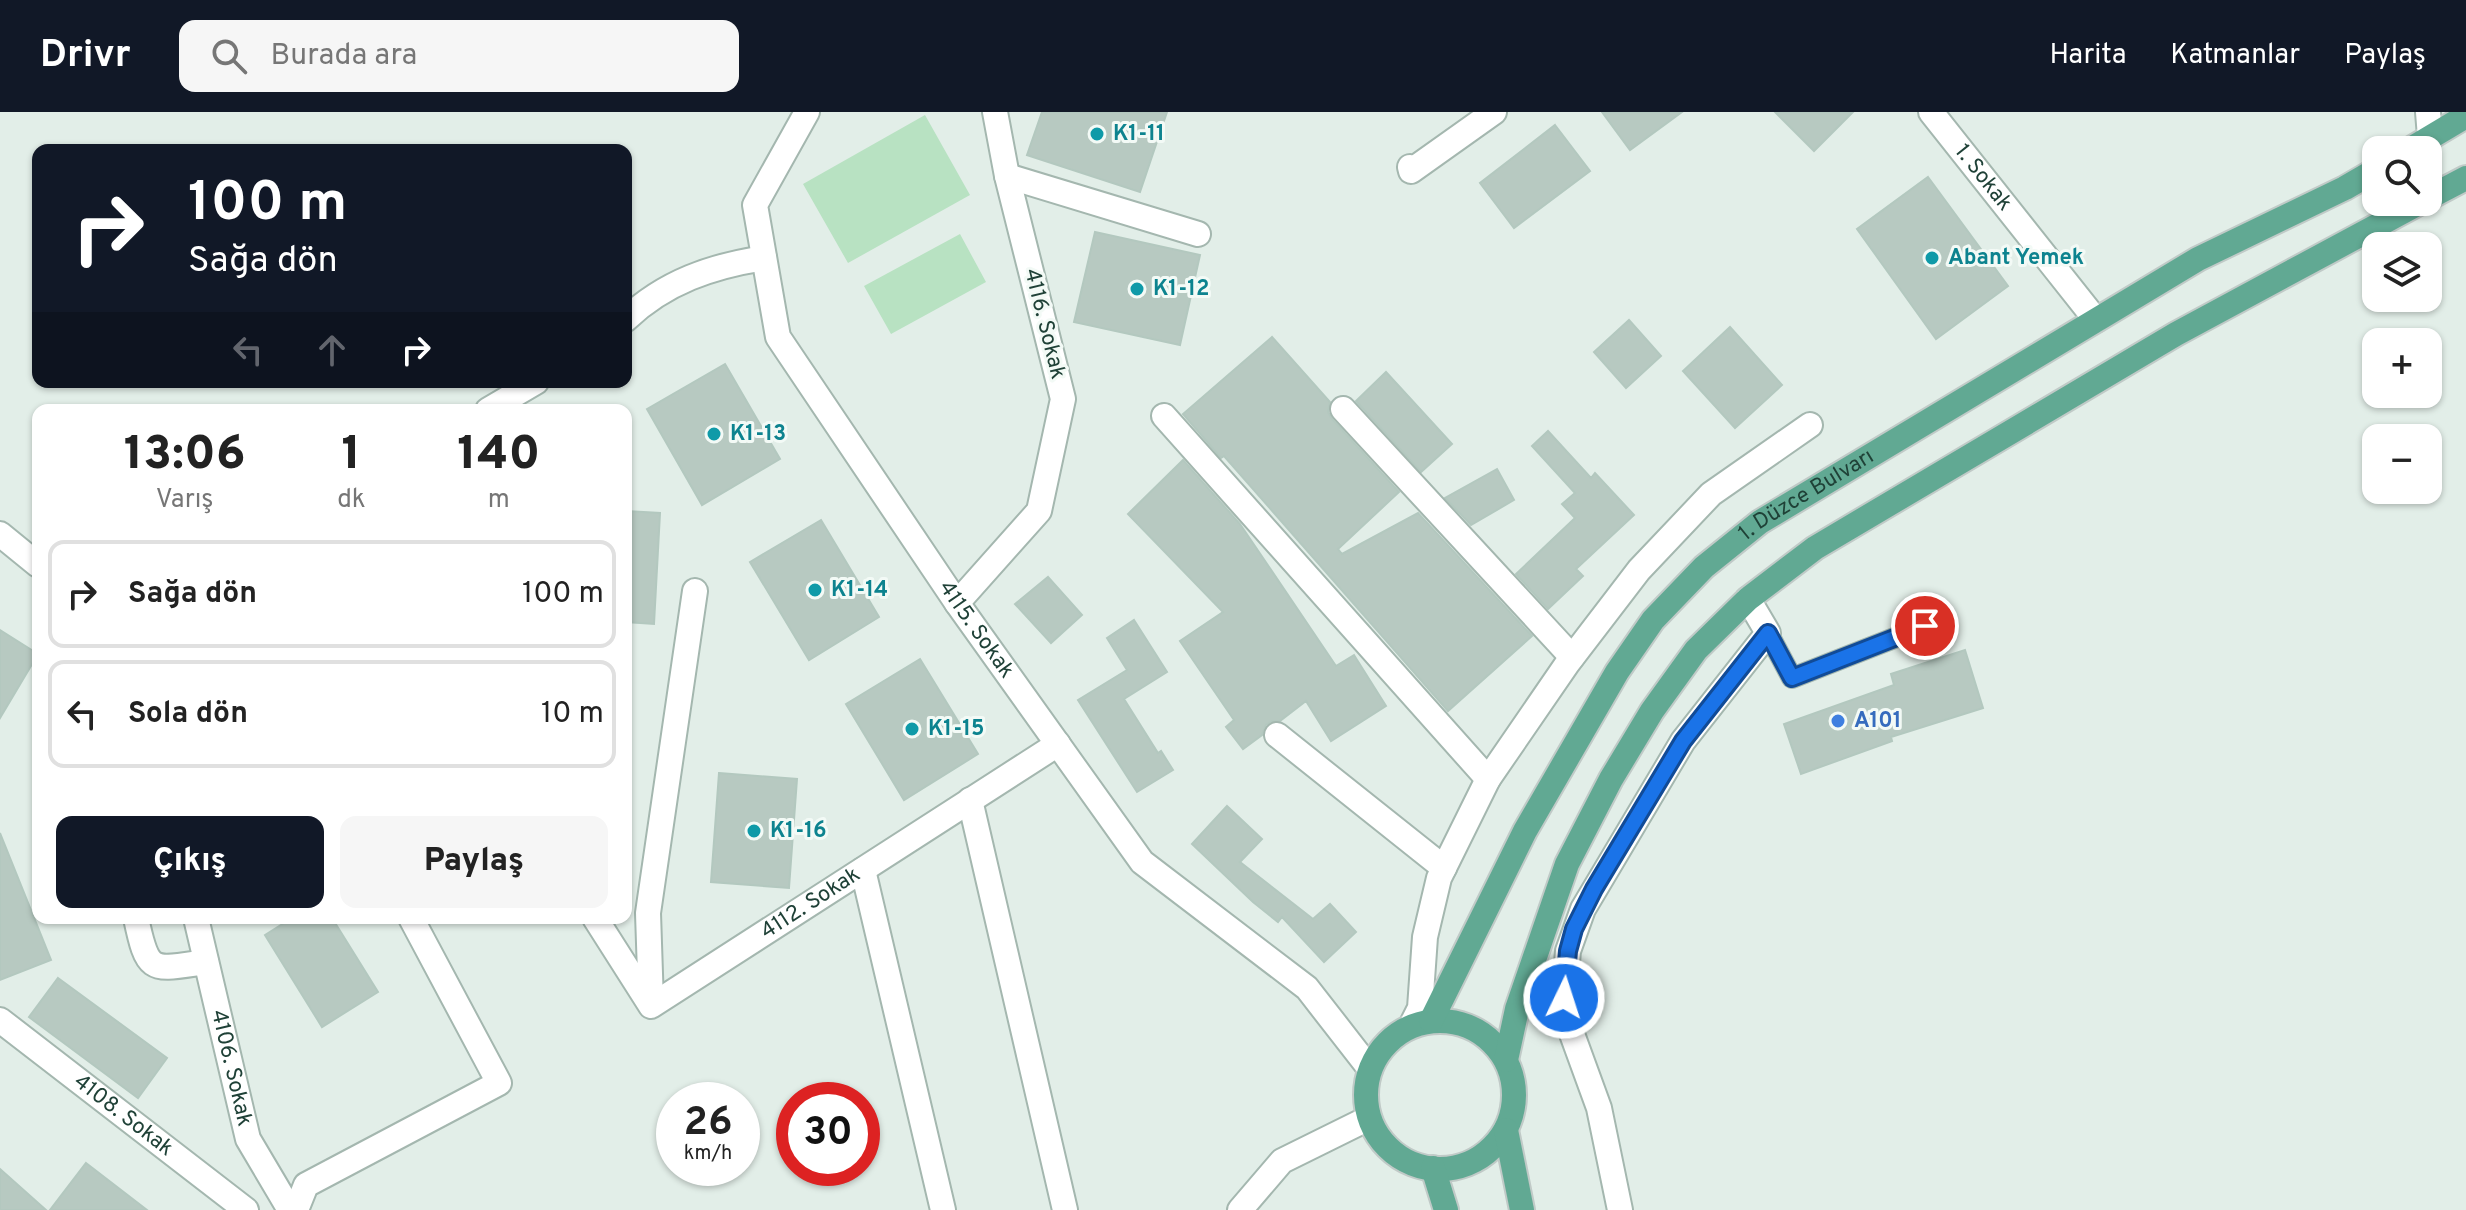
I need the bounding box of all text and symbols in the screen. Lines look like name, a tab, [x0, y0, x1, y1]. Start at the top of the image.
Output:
search box	[179, 20, 739, 92]
text: Drivr	[40, 32, 131, 81]
icon: search	[207, 34, 251, 78]
text: Burada ara	[271, 38, 417, 75]
text: Harita	[2050, 38, 2126, 74]
text: Katmanlar	[2170, 38, 2300, 74]
text: Paylaş	[2344, 38, 2426, 74]
place label: K1-11	[1113, 121, 1165, 148]
marker: K1-11	[1088, 125, 1106, 143]
map controls	[2362, 136, 2442, 504]
button: search	[2362, 136, 2442, 216]
street label: 1. Sokak	[1948, 139, 2018, 217]
text: 100 m	[188, 170, 347, 240]
icon: right	[56, 176, 160, 280]
button: layers	[2362, 232, 2442, 312]
text: Sağa dön	[188, 239, 338, 285]
place label: Abant Yemek	[1948, 245, 2084, 272]
marker: Abant Yemek	[1923, 249, 1941, 267]
street label: 4116. Sokak	[1017, 266, 1071, 382]
place label: K1-12	[1153, 276, 1210, 303]
marker: K1-12	[1128, 280, 1146, 298]
icon: left	[226, 328, 270, 372]
icon: ahead	[310, 328, 354, 372]
icon: right	[394, 328, 438, 372]
button: +	[2362, 328, 2442, 408]
place label: K1-13	[730, 421, 786, 448]
button: −	[2362, 424, 2442, 504]
marker: K1-13	[705, 425, 723, 443]
text: 13:06	[124, 426, 246, 486]
text: 1	[342, 426, 361, 486]
text: 140	[457, 426, 540, 486]
street label: 1. Düzce Bulvarı	[1733, 443, 1879, 547]
text: Varış	[156, 484, 214, 517]
text: dk	[337, 484, 366, 517]
text: m	[488, 484, 510, 517]
icon: right	[60, 572, 104, 616]
text: Sağa dön	[128, 576, 257, 613]
text: 100 m	[522, 576, 604, 613]
street label: 4115. Sokak	[932, 576, 1020, 684]
place label: K1-14	[831, 577, 888, 604]
marker: K1-14	[806, 581, 824, 599]
pin	[1891, 592, 1959, 660]
icon: arrive	[1903, 604, 1947, 648]
icon: left	[60, 692, 104, 736]
text: Sola dön	[128, 696, 248, 733]
text: 10 m	[541, 696, 604, 733]
place label: A101	[1854, 708, 1902, 735]
marker: A101	[1829, 712, 1847, 730]
place label: K1-15	[928, 716, 985, 743]
marker: K1-15	[903, 720, 921, 738]
button: Çıkış	[56, 816, 324, 908]
button: Paylaş	[340, 816, 608, 908]
place label: K1-16	[770, 818, 827, 845]
marker: K1-16	[745, 822, 763, 840]
street label: 4112. Sokak	[756, 861, 865, 945]
position arrow	[1522, 956, 1606, 1040]
street label: 4106. Sokak	[205, 1007, 258, 1129]
street label: 4108. Sokak	[68, 1068, 179, 1162]
speed limit sign: 30	[776, 1082, 880, 1186]
text: 26	[683, 1099, 733, 1149]
text: km/h	[684, 1141, 732, 1167]

